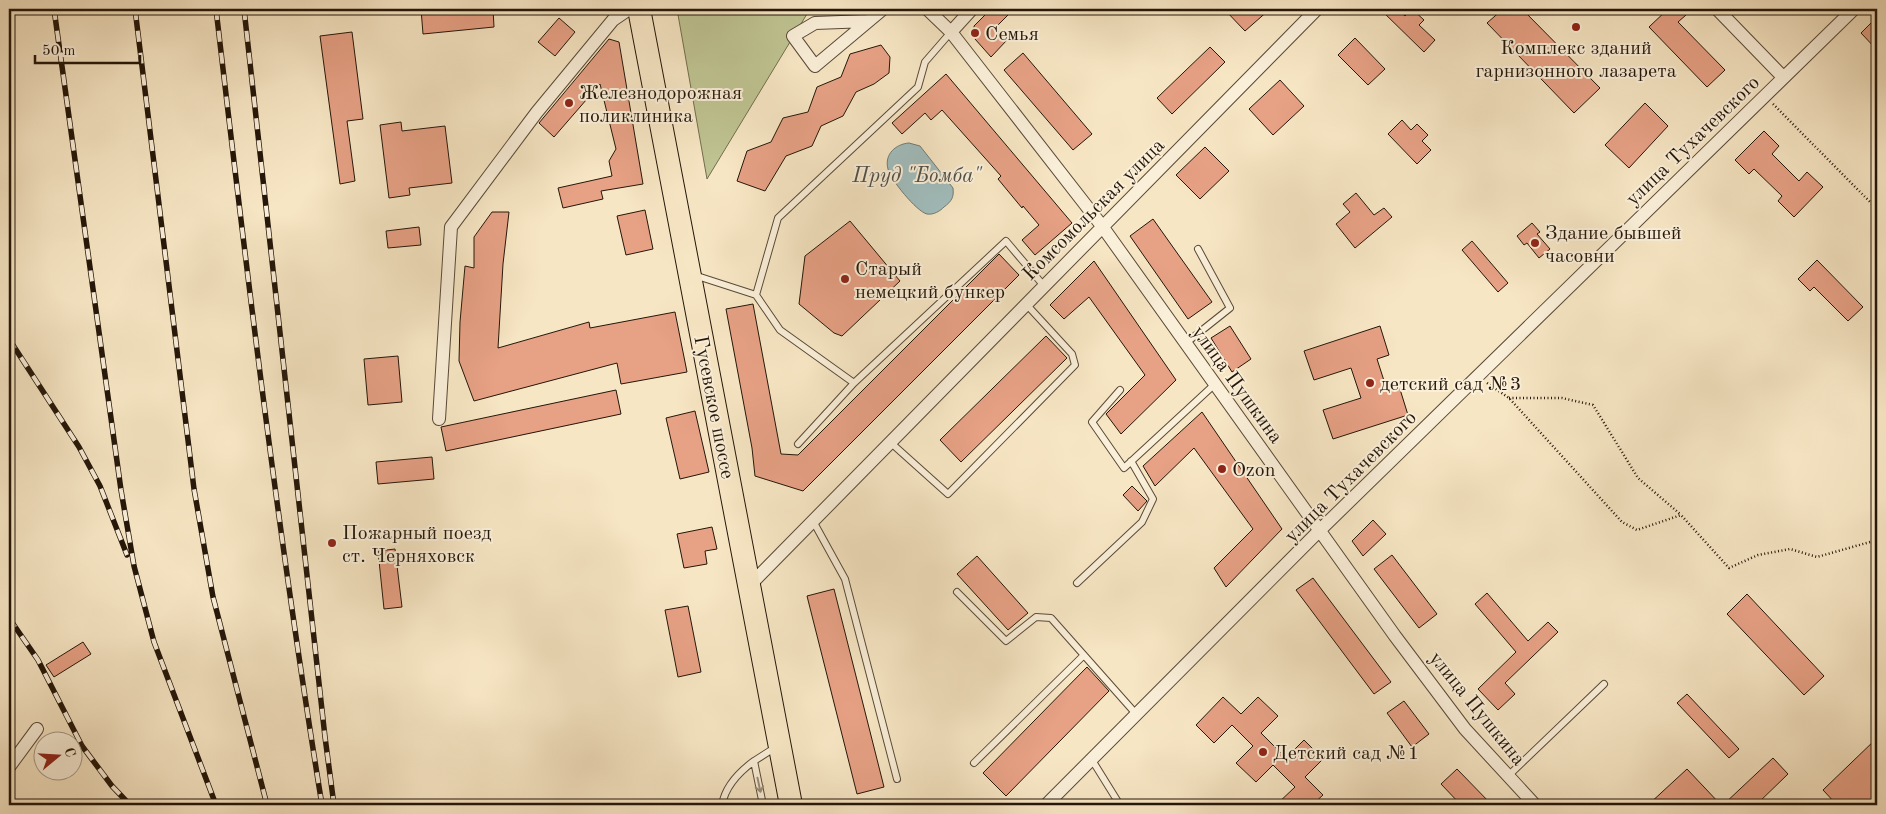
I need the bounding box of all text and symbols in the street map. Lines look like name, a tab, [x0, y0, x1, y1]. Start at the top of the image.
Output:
marker: Комплекс зданий гарнизонного лазарета	[1570, 21, 1582, 33]
place label: Семья	[985, 25, 1039, 45]
marker: Семья	[969, 27, 981, 39]
scale bar	[35, 32, 140, 64]
place label: Комплекс зданий гарнизонного лазарета	[1475, 39, 1677, 82]
text: 50 m	[42, 44, 76, 59]
street label: улица Тухачевского	[1623, 73, 1764, 210]
place label: Железнодорожная поликлиника	[579, 84, 742, 127]
marker: Железнодорожная поликлиника	[563, 97, 575, 109]
street label: Комсомольская улица	[1020, 136, 1169, 285]
water label: Пруд "Бомба"	[851, 166, 983, 187]
place label: Здание бывшей часовни	[1545, 224, 1682, 267]
marker: Здание бывшей часовни	[1529, 237, 1541, 249]
place label: Старый немецкий бункер	[855, 260, 1005, 303]
marker: Старый немецкий бункер	[839, 273, 851, 285]
street label: улица Пушкина	[1187, 323, 1286, 448]
street label: Гусевское шоссе	[689, 334, 737, 481]
place label: детский сад №3	[1380, 375, 1521, 395]
marker: детский сад №3	[1364, 377, 1376, 389]
street label: улица Тухачевского	[1282, 408, 1421, 547]
place label: Ozon	[1232, 461, 1276, 481]
marker: Ozon	[1216, 463, 1228, 475]
place label: Пожарный поезд ст. Черняховск	[342, 524, 492, 567]
marker: Пожарный поезд ст. Черняховск	[326, 537, 338, 549]
street label: улица Пушкина	[1425, 649, 1528, 770]
north arrow	[32, 732, 82, 782]
place label: Детский сад №1	[1273, 744, 1419, 764]
text: С	[61, 746, 77, 759]
marker: Детский сад №1	[1257, 746, 1269, 758]
one-way arrow	[755, 777, 764, 793]

